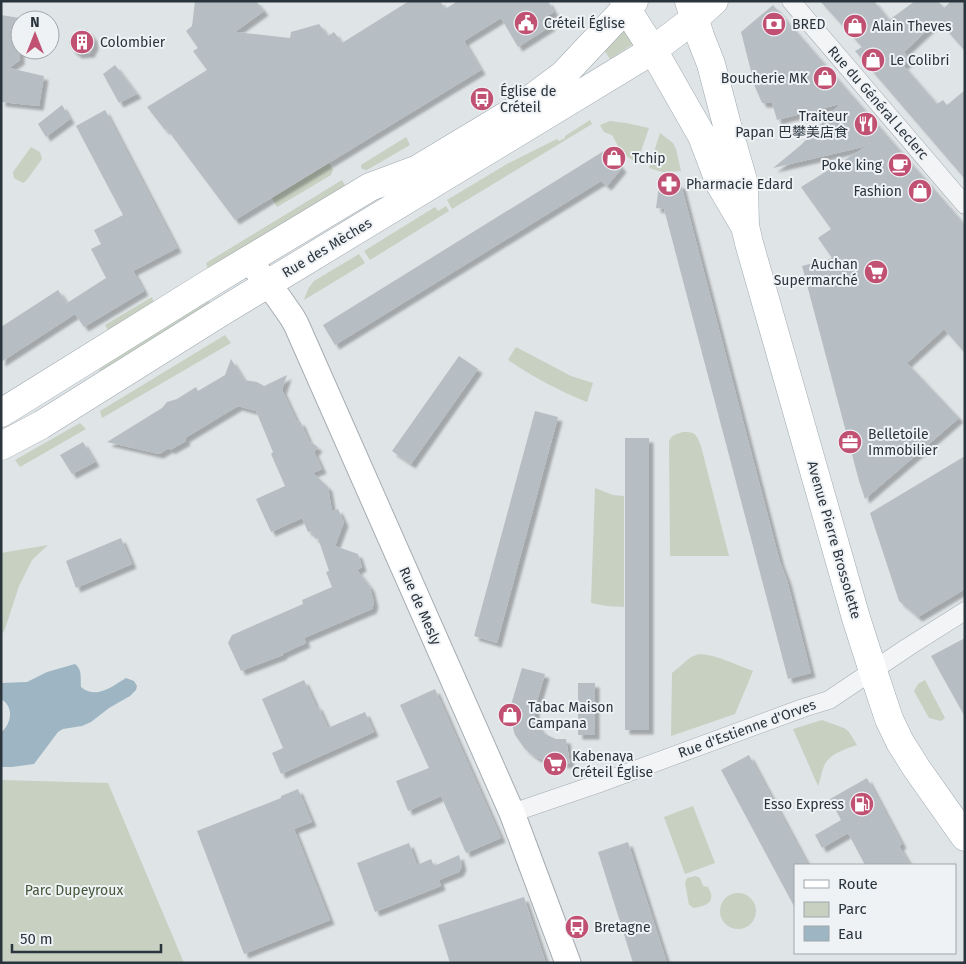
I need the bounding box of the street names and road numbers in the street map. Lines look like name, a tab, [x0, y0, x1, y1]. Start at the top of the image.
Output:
street label: Rue du Général Leclerc	[824, 43, 932, 164]
street label: Rue des Mèches	[279, 214, 375, 282]
street label: Avenue Pierre Brossolette	[803, 459, 865, 621]
street label: Rue de Mesly	[395, 564, 445, 648]
street label: Rue d'Estienne d'Orves	[676, 696, 819, 762]

